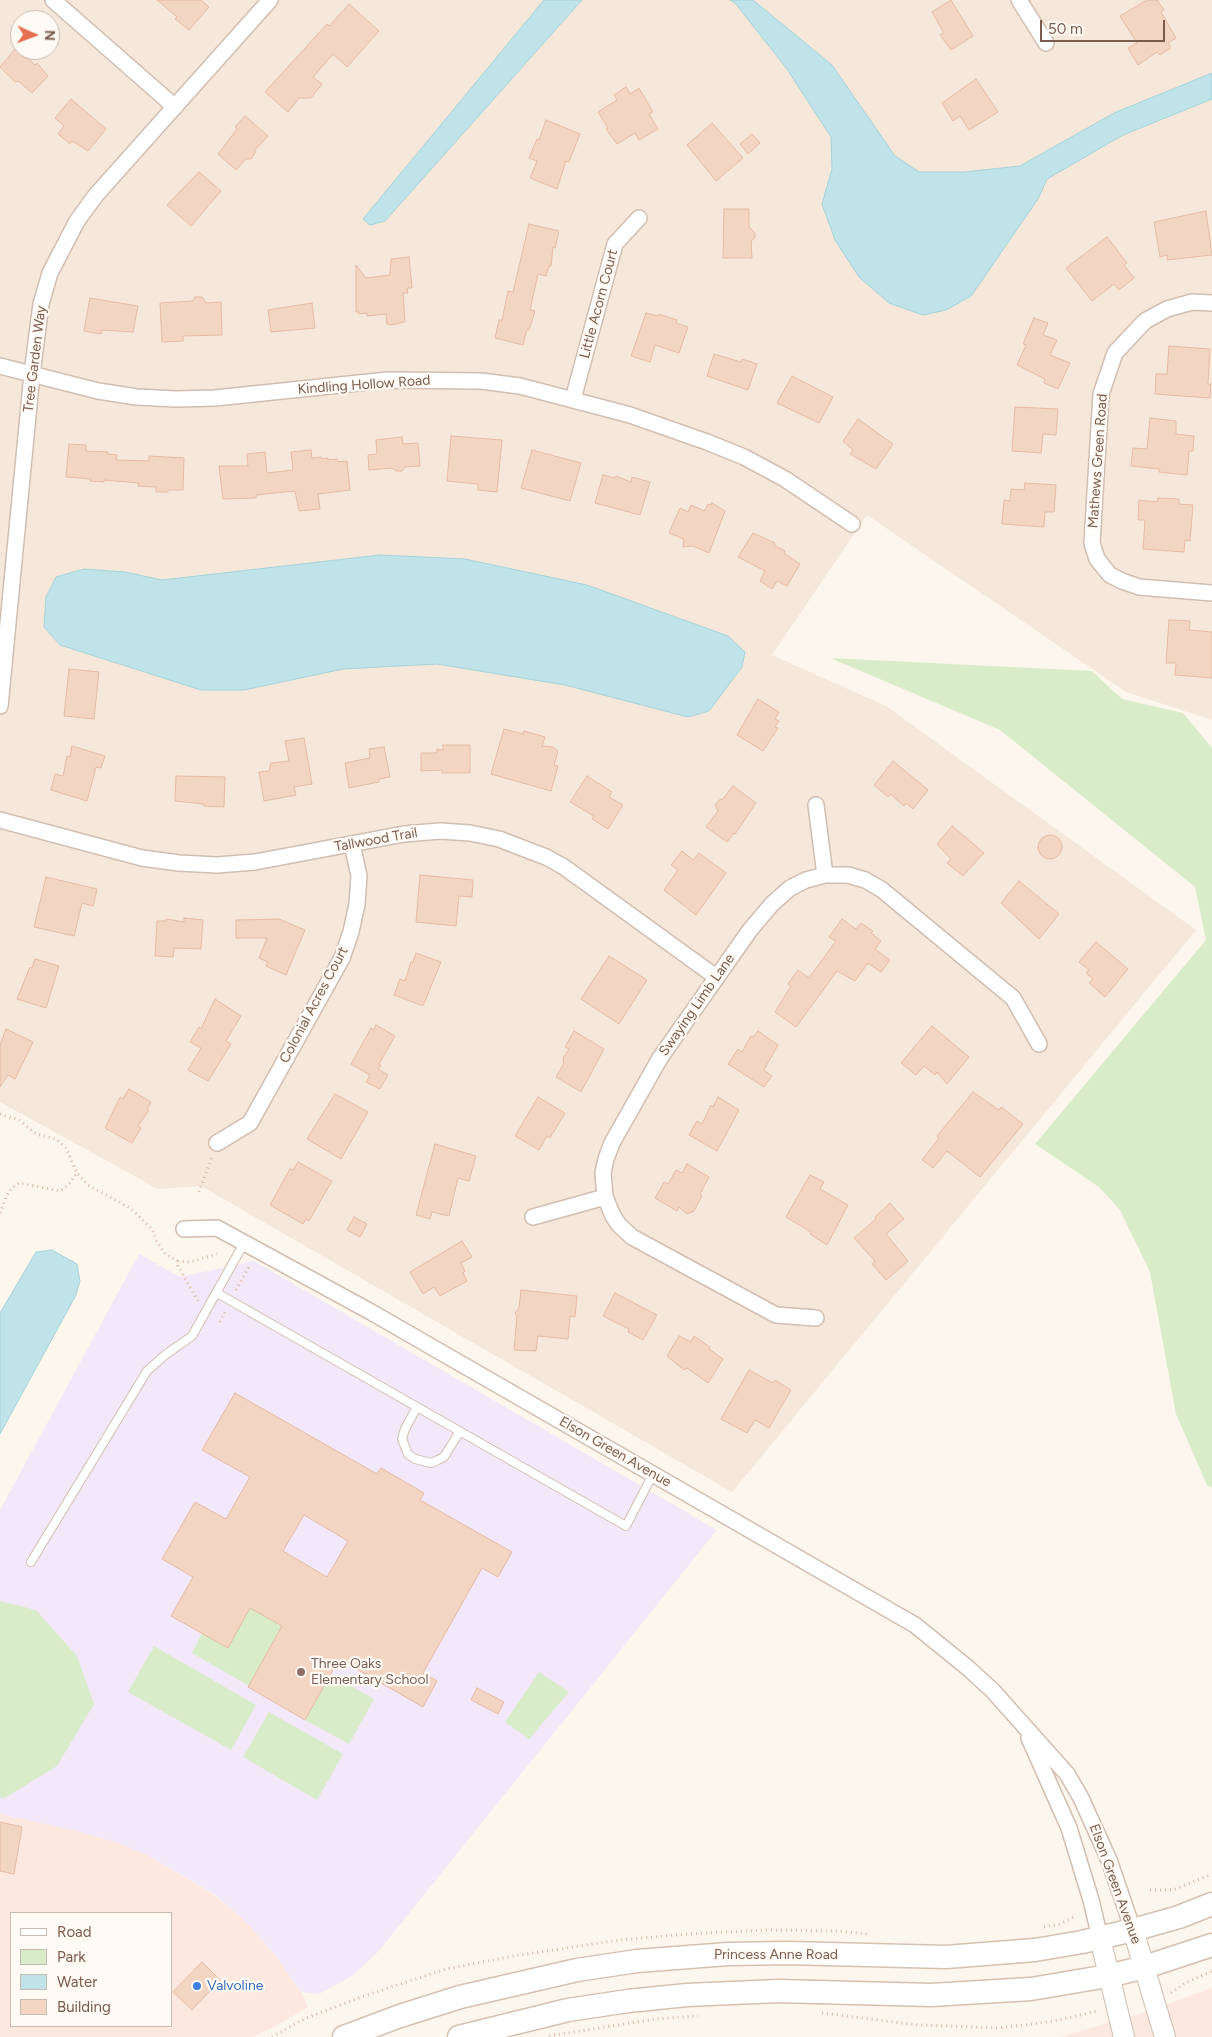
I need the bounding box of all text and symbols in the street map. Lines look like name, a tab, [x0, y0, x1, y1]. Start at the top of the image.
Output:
north arrow	[10, 10, 60, 60]
scale bar	[1042, 10, 1167, 42]
text: 50 m	[1048, 20, 1083, 38]
text: N	[41, 30, 58, 41]
street label: Little Acorn Court	[576, 248, 622, 360]
street label: Tree Garden Way	[20, 305, 50, 413]
street label: Kindling Hollow Road	[297, 372, 431, 398]
street label: Mathews Green Road	[1085, 393, 1111, 529]
street label: Tallwood Trail	[333, 824, 419, 856]
street label: Colonial Acres Court	[276, 944, 352, 1066]
street label: Swaying Limb Lane	[656, 951, 738, 1059]
street label: Elson Green Avenue	[556, 1413, 674, 1491]
place label: Three Oaks Elementary School	[311, 1656, 429, 1688]
marker: Three Oaks Elementary School	[295, 1666, 307, 1678]
street label: Elson Green Avenue	[1085, 1822, 1145, 1946]
legend	[10, 1912, 172, 2027]
text: Road	[57, 1923, 92, 1941]
street label: Princess Anne Road	[714, 1947, 838, 1963]
text: Park	[57, 1948, 86, 1966]
text: Water	[57, 1973, 97, 1991]
place label: Valvoline	[207, 1978, 263, 1994]
marker: Valvoline	[191, 1980, 203, 1992]
text: Building	[57, 1998, 111, 2016]

